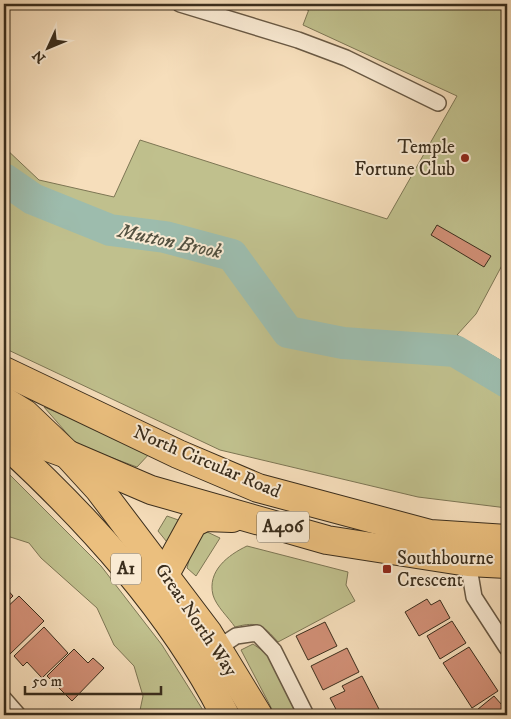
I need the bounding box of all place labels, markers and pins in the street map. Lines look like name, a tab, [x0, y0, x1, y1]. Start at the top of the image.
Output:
place label: Temple Fortune Club	[354, 136, 455, 181]
marker: Temple Fortune Club	[459, 152, 471, 164]
place label: Southbourne Crescent	[397, 547, 494, 592]
marker: Southbourne Crescent	[381, 563, 393, 575]

